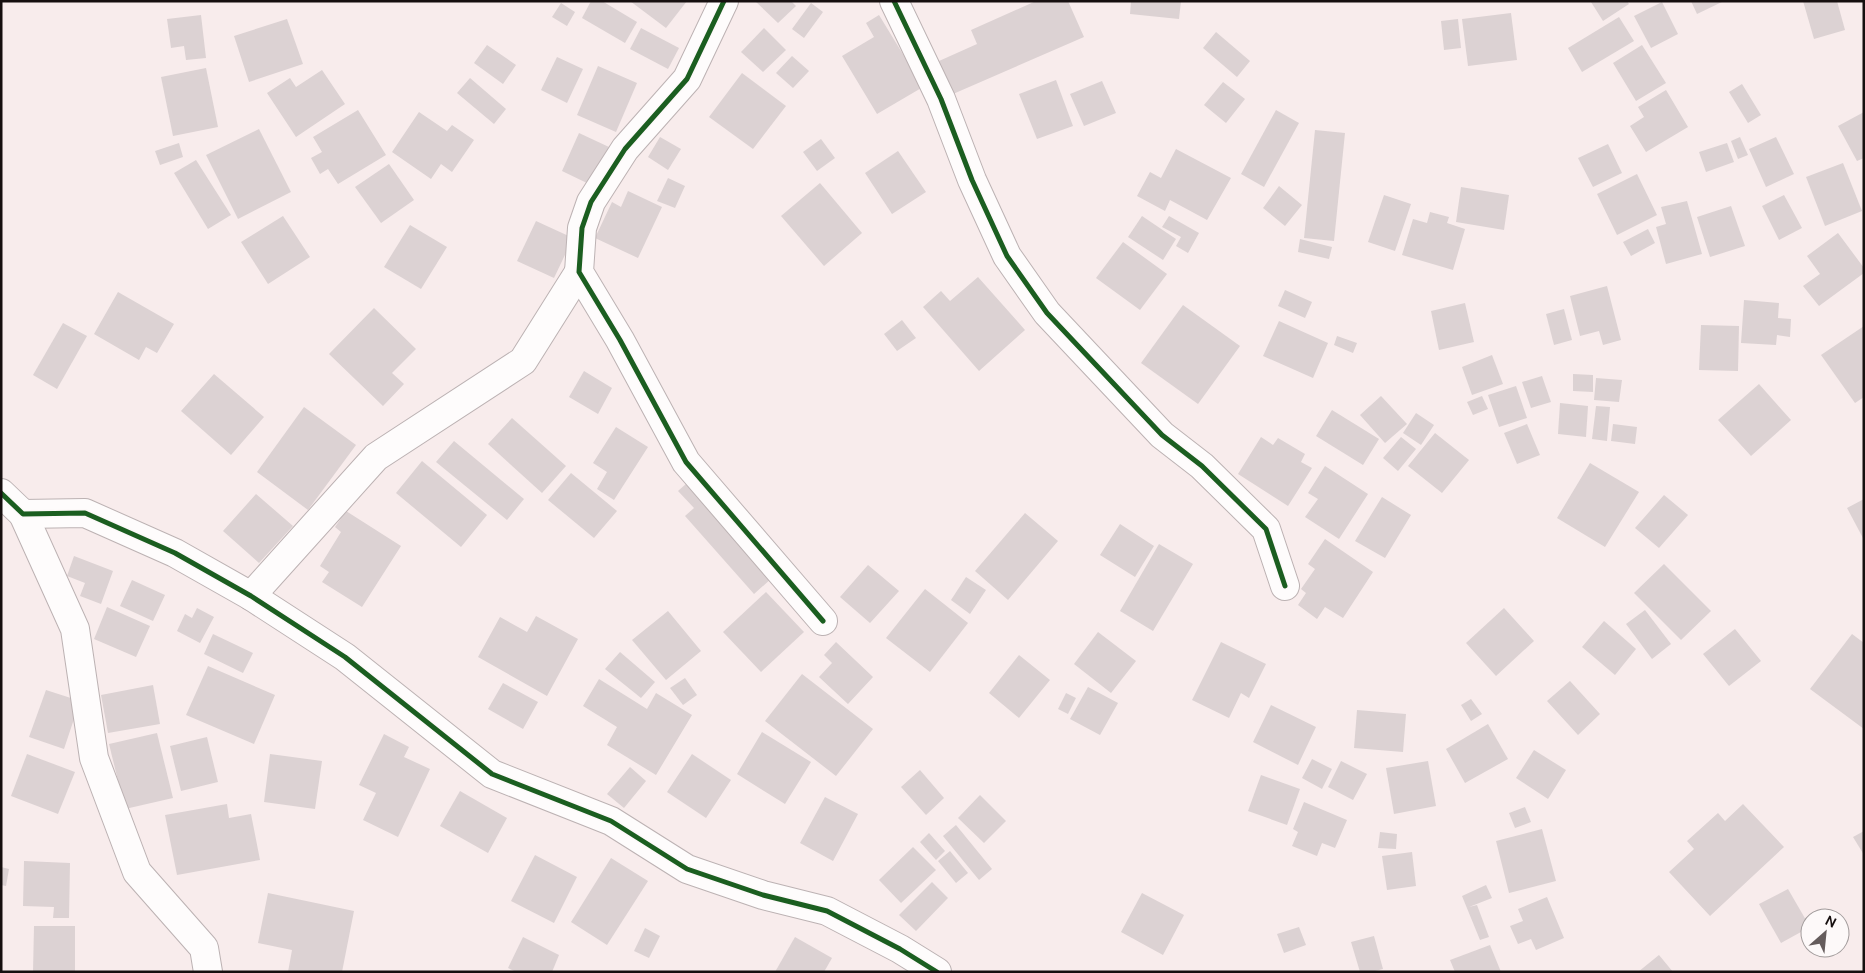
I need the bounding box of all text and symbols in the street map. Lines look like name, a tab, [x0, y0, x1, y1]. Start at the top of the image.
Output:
north arrow	[1800, 908, 1850, 958]
text: N	[1823, 912, 1839, 931]

